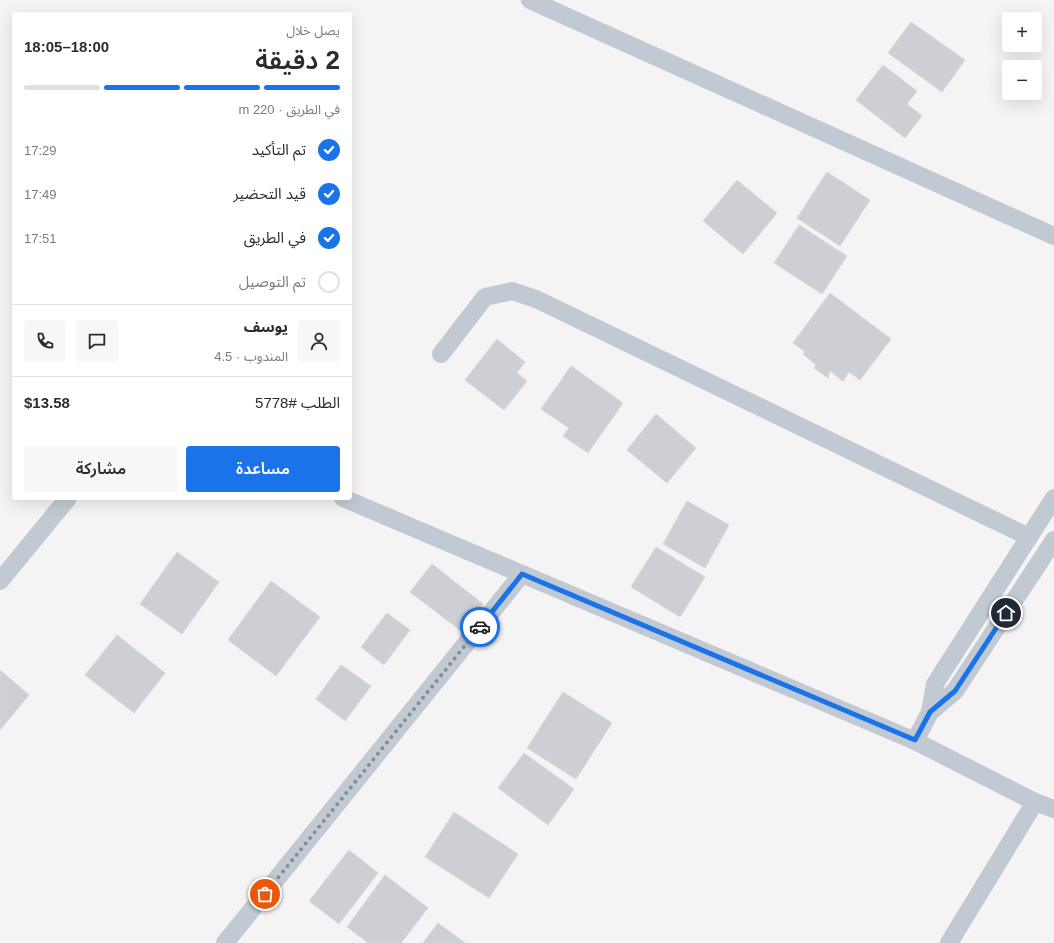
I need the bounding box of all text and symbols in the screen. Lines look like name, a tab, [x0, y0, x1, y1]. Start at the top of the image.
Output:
map controls	[1002, 12, 1042, 100]
button: +	[1002, 12, 1042, 52]
text: يصل خلال	[286, 23, 340, 38]
text: 18:00–18:05	[24, 38, 109, 55]
text: 2 دقيقة	[255, 45, 340, 75]
button: −	[1002, 60, 1042, 100]
text: في الطريق · 220 m	[238, 102, 340, 117]
icon: check	[318, 139, 340, 161]
text: تم التأكيد	[252, 141, 306, 158]
text: 17:29	[24, 143, 57, 158]
icon: check	[318, 183, 340, 205]
text: قيد التحضير	[233, 185, 306, 202]
text: 17:49	[24, 187, 57, 202]
icon: check	[318, 227, 340, 249]
text: في الطريق	[244, 229, 306, 246]
text: 17:51	[24, 231, 57, 246]
text: تم التوصيل	[239, 273, 306, 290]
text: يوسف	[244, 318, 288, 335]
button: phone	[24, 320, 66, 362]
button: chat	[76, 320, 118, 362]
button: person	[298, 320, 340, 362]
text: المندوب · 4.5	[214, 349, 288, 364]
text: $13.58	[24, 394, 70, 411]
text: الطلب #5778	[255, 394, 340, 411]
button: مشاركة	[24, 446, 178, 492]
button: مساعدة	[186, 446, 340, 492]
pin	[989, 596, 1023, 630]
icon: home	[995, 602, 1017, 624]
courier	[460, 607, 500, 647]
icon: car	[469, 616, 491, 638]
pin	[248, 877, 282, 911]
icon: bag	[254, 883, 276, 905]

